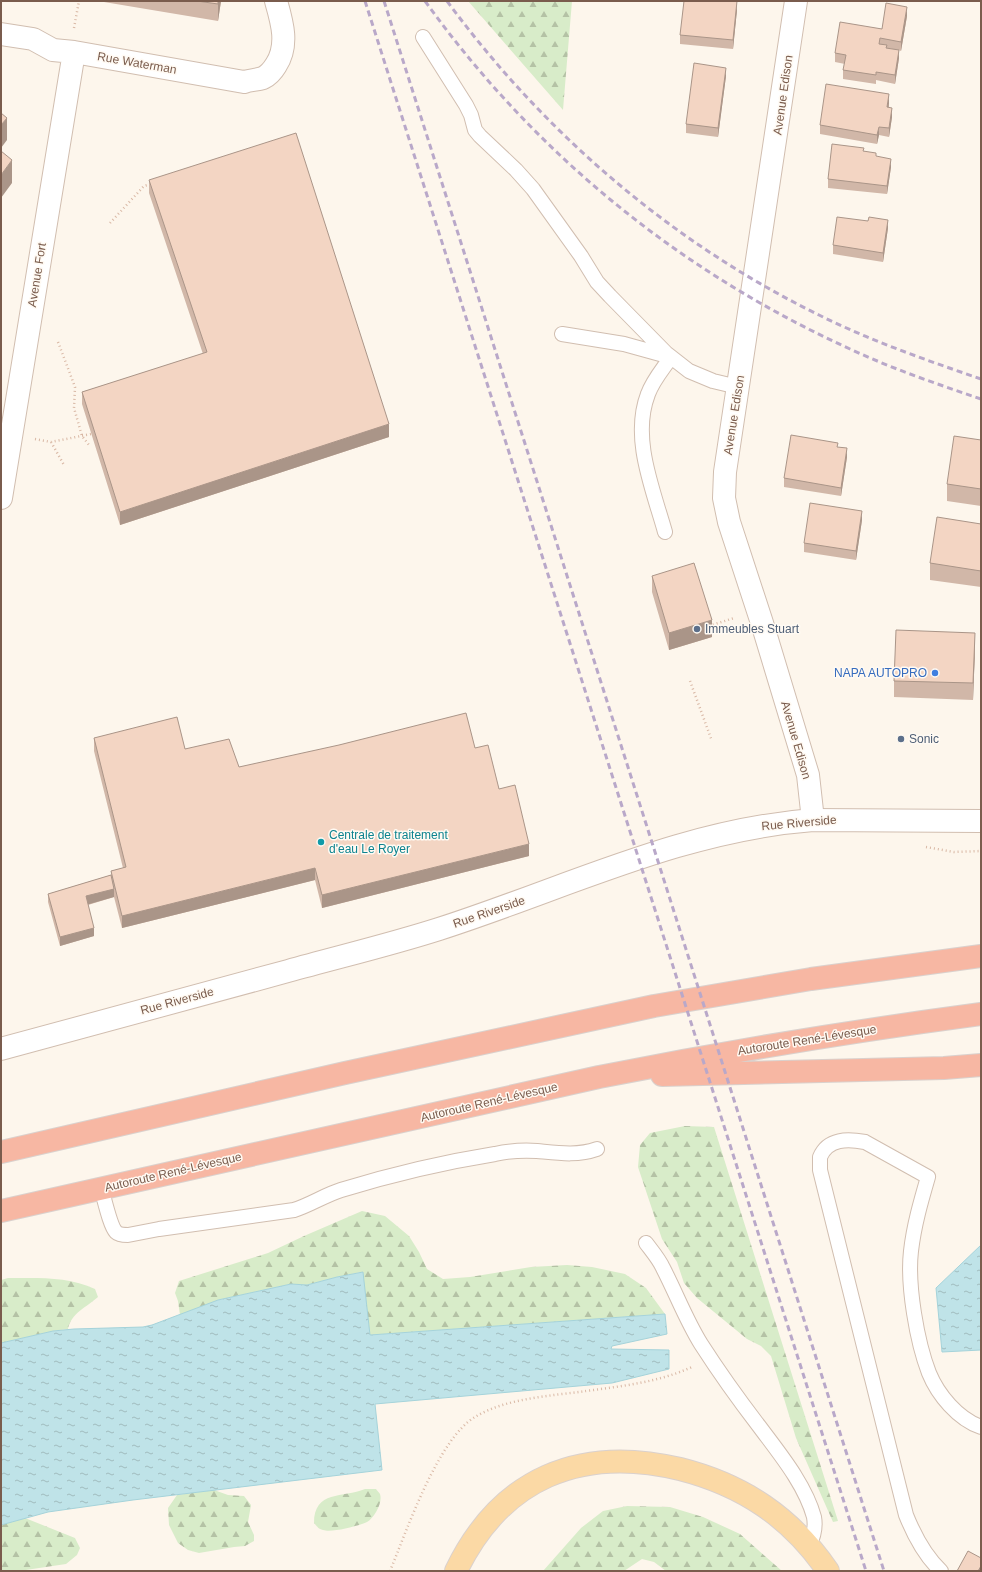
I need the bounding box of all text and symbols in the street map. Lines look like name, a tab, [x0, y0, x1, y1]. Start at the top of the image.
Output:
street label: Rue Waterman	[96, 49, 178, 77]
street label: Avenue Edison	[770, 54, 796, 136]
street label: Avenue Fort	[25, 241, 49, 308]
street label: Avenue Edison	[721, 374, 747, 456]
place label: Immeubles Stuart	[705, 622, 800, 636]
marker: Immeubles Stuart	[692, 624, 702, 634]
place label: NAPA AUTOPRO	[834, 666, 927, 680]
marker: NAPA AUTOPRO	[930, 668, 940, 678]
street label: Avenue Edison	[778, 699, 814, 781]
place label: Sonic	[909, 732, 939, 746]
marker: Sonic	[896, 734, 906, 744]
street label: Rue Riverside	[761, 813, 837, 833]
place label: Centrale de traitement d'eau Le Royer	[329, 828, 448, 856]
marker: Centrale de traitement d'eau Le Royer	[316, 837, 326, 847]
street label: Rue Riverside	[451, 893, 527, 931]
street label: Rue Riverside	[139, 984, 216, 1018]
street label: Autoroute René-Lévesque	[737, 1022, 878, 1058]
street label: Autoroute René-Lévesque	[419, 1079, 559, 1125]
street label: Autoroute René-Lévesque	[103, 1149, 243, 1195]

